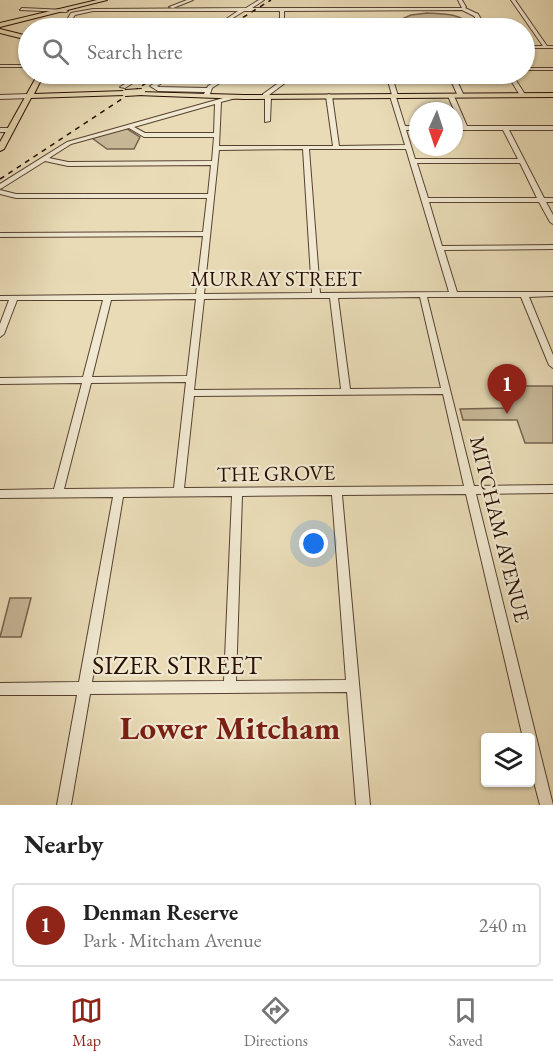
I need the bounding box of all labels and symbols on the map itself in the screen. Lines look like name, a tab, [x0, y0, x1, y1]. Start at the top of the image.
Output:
north arrow	[409, 102, 463, 156]
street label: MURRAY STREET	[190, 265, 362, 292]
pin: 1	[488, 364, 526, 414]
street label: MITCHAM AVENUE	[464, 433, 536, 625]
street label: THE GROVE	[216, 458, 336, 488]
your location	[299, 529, 328, 558]
street label: SIZER STREET	[92, 648, 262, 682]
district label: Lower Mitcham	[120, 706, 341, 749]

